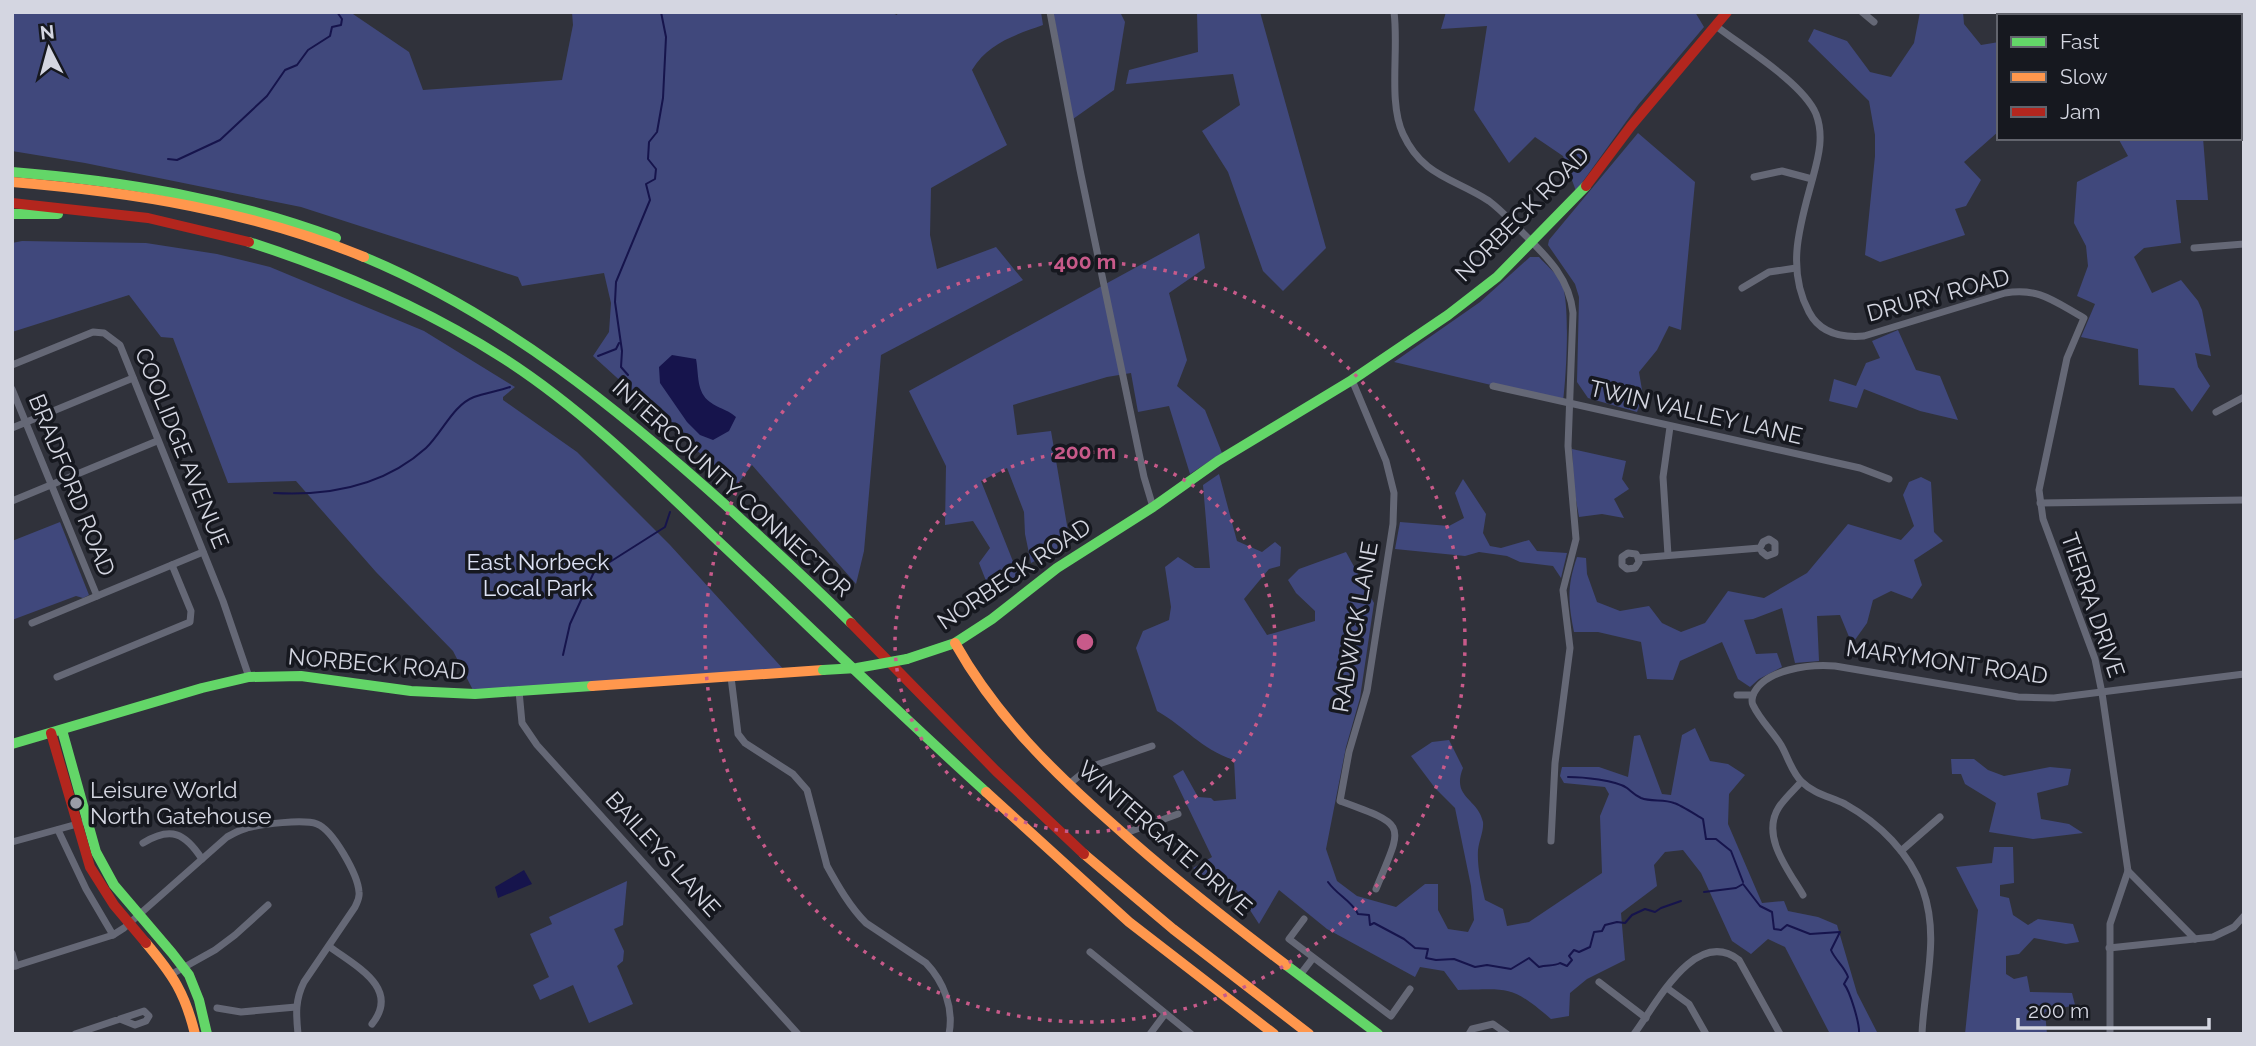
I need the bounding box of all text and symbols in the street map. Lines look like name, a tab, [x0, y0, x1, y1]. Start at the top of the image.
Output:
north arrow	[14, 14, 84, 84]
legend	[1997, 14, 2242, 140]
text: N	[39, 20, 56, 44]
text: Fast	[2060, 29, 2100, 54]
text: Slow	[2060, 64, 2108, 89]
text: Jam	[2060, 99, 2101, 124]
street label: NORBECK ROAD	[1449, 141, 1594, 286]
text: 400 m	[1054, 249, 1116, 274]
street label: DRURY ROAD	[1863, 262, 2012, 327]
street label: COOLIDGE AVENUE	[130, 343, 235, 552]
street label: INTERCOUNTY CONNECTOR	[607, 373, 857, 602]
street label: TWIN VALLEY LANE	[1587, 374, 1805, 449]
street label: BRADFORD ROAD	[24, 390, 121, 580]
text: 200 m	[1054, 439, 1116, 464]
street label: NORBECK ROAD	[932, 512, 1095, 635]
street label: TIERRA DRIVE	[2056, 529, 2131, 681]
street label: RADWICK LANE	[1326, 539, 1383, 714]
park label: East Norbeck Local Park	[467, 548, 609, 601]
centre of rings	[1073, 630, 1097, 654]
street label: MARYMONT ROAD	[1845, 634, 2050, 689]
street label: NORBECK ROAD	[287, 642, 467, 685]
street label: WINTERGATE DRIVE	[1073, 755, 1258, 921]
place label: Leisure World North Gatehouse	[90, 776, 272, 829]
street label: BAILEYS LANE	[600, 786, 726, 922]
marker: Leisure World North Gatehouse	[68, 795, 84, 811]
scale bar	[2018, 986, 2209, 1030]
text: 200 m	[2028, 998, 2089, 1023]

